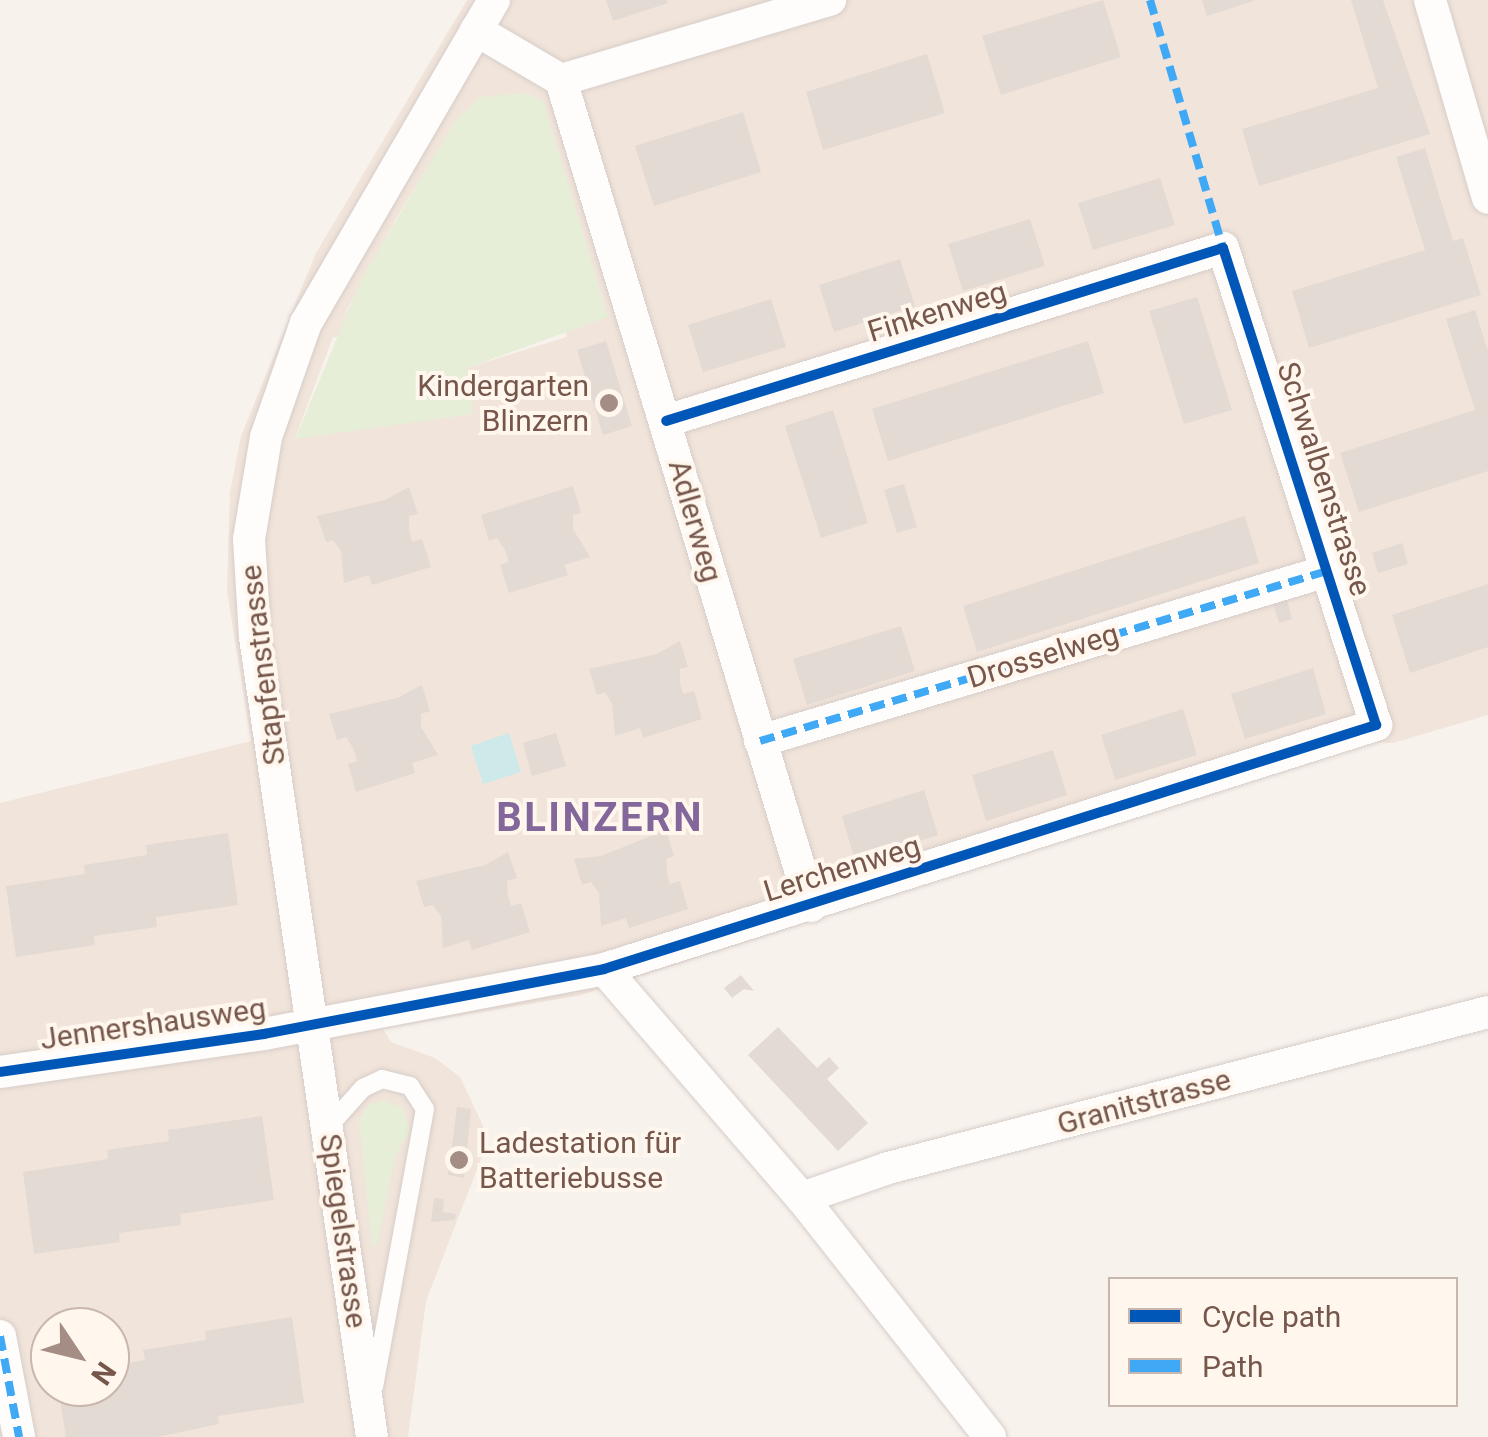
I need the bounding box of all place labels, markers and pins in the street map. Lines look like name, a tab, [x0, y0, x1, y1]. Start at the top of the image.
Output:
place label: Kindergarten Blinzern	[417, 368, 589, 438]
marker: Kindergarten Blinzern	[598, 392, 620, 414]
place label: Ladestation für Batteriebusse	[479, 1125, 681, 1196]
marker: Ladestation für Batteriebusse	[448, 1149, 470, 1171]

